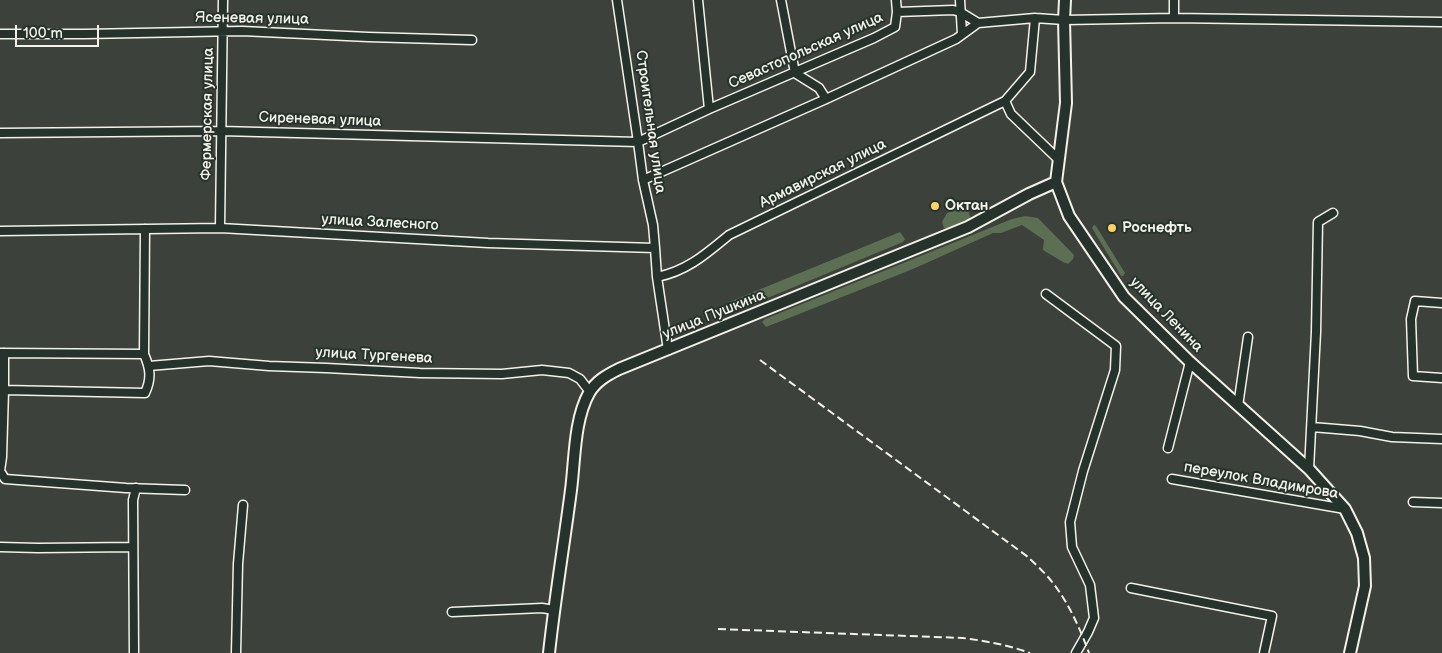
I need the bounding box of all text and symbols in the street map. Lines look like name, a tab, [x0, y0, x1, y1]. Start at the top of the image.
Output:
street label: Ясеневая улица	[195, 9, 309, 29]
street label: Севастопольская улица	[726, 9, 886, 93]
scale bar	[18, 15, 101, 47]
text: 100 m	[23, 24, 63, 43]
street label: Фермерская улица	[198, 47, 218, 181]
street label: Строительная улица	[631, 49, 669, 195]
street label: Сиреневая улица	[258, 109, 382, 131]
street label: Армавирская улица	[757, 135, 889, 213]
place label: Октан	[945, 197, 988, 215]
marker: Октан	[929, 200, 941, 212]
street label: улица Залесного	[321, 211, 439, 235]
place label: Роснефть	[1122, 219, 1192, 237]
marker: Роснефть	[1106, 222, 1118, 234]
street label: улица Ленина	[1126, 274, 1206, 356]
street label: улица Пушкина	[660, 286, 768, 344]
street label: улица Тургенева	[315, 344, 433, 368]
street label: переулок Владимрова	[1182, 459, 1340, 503]

